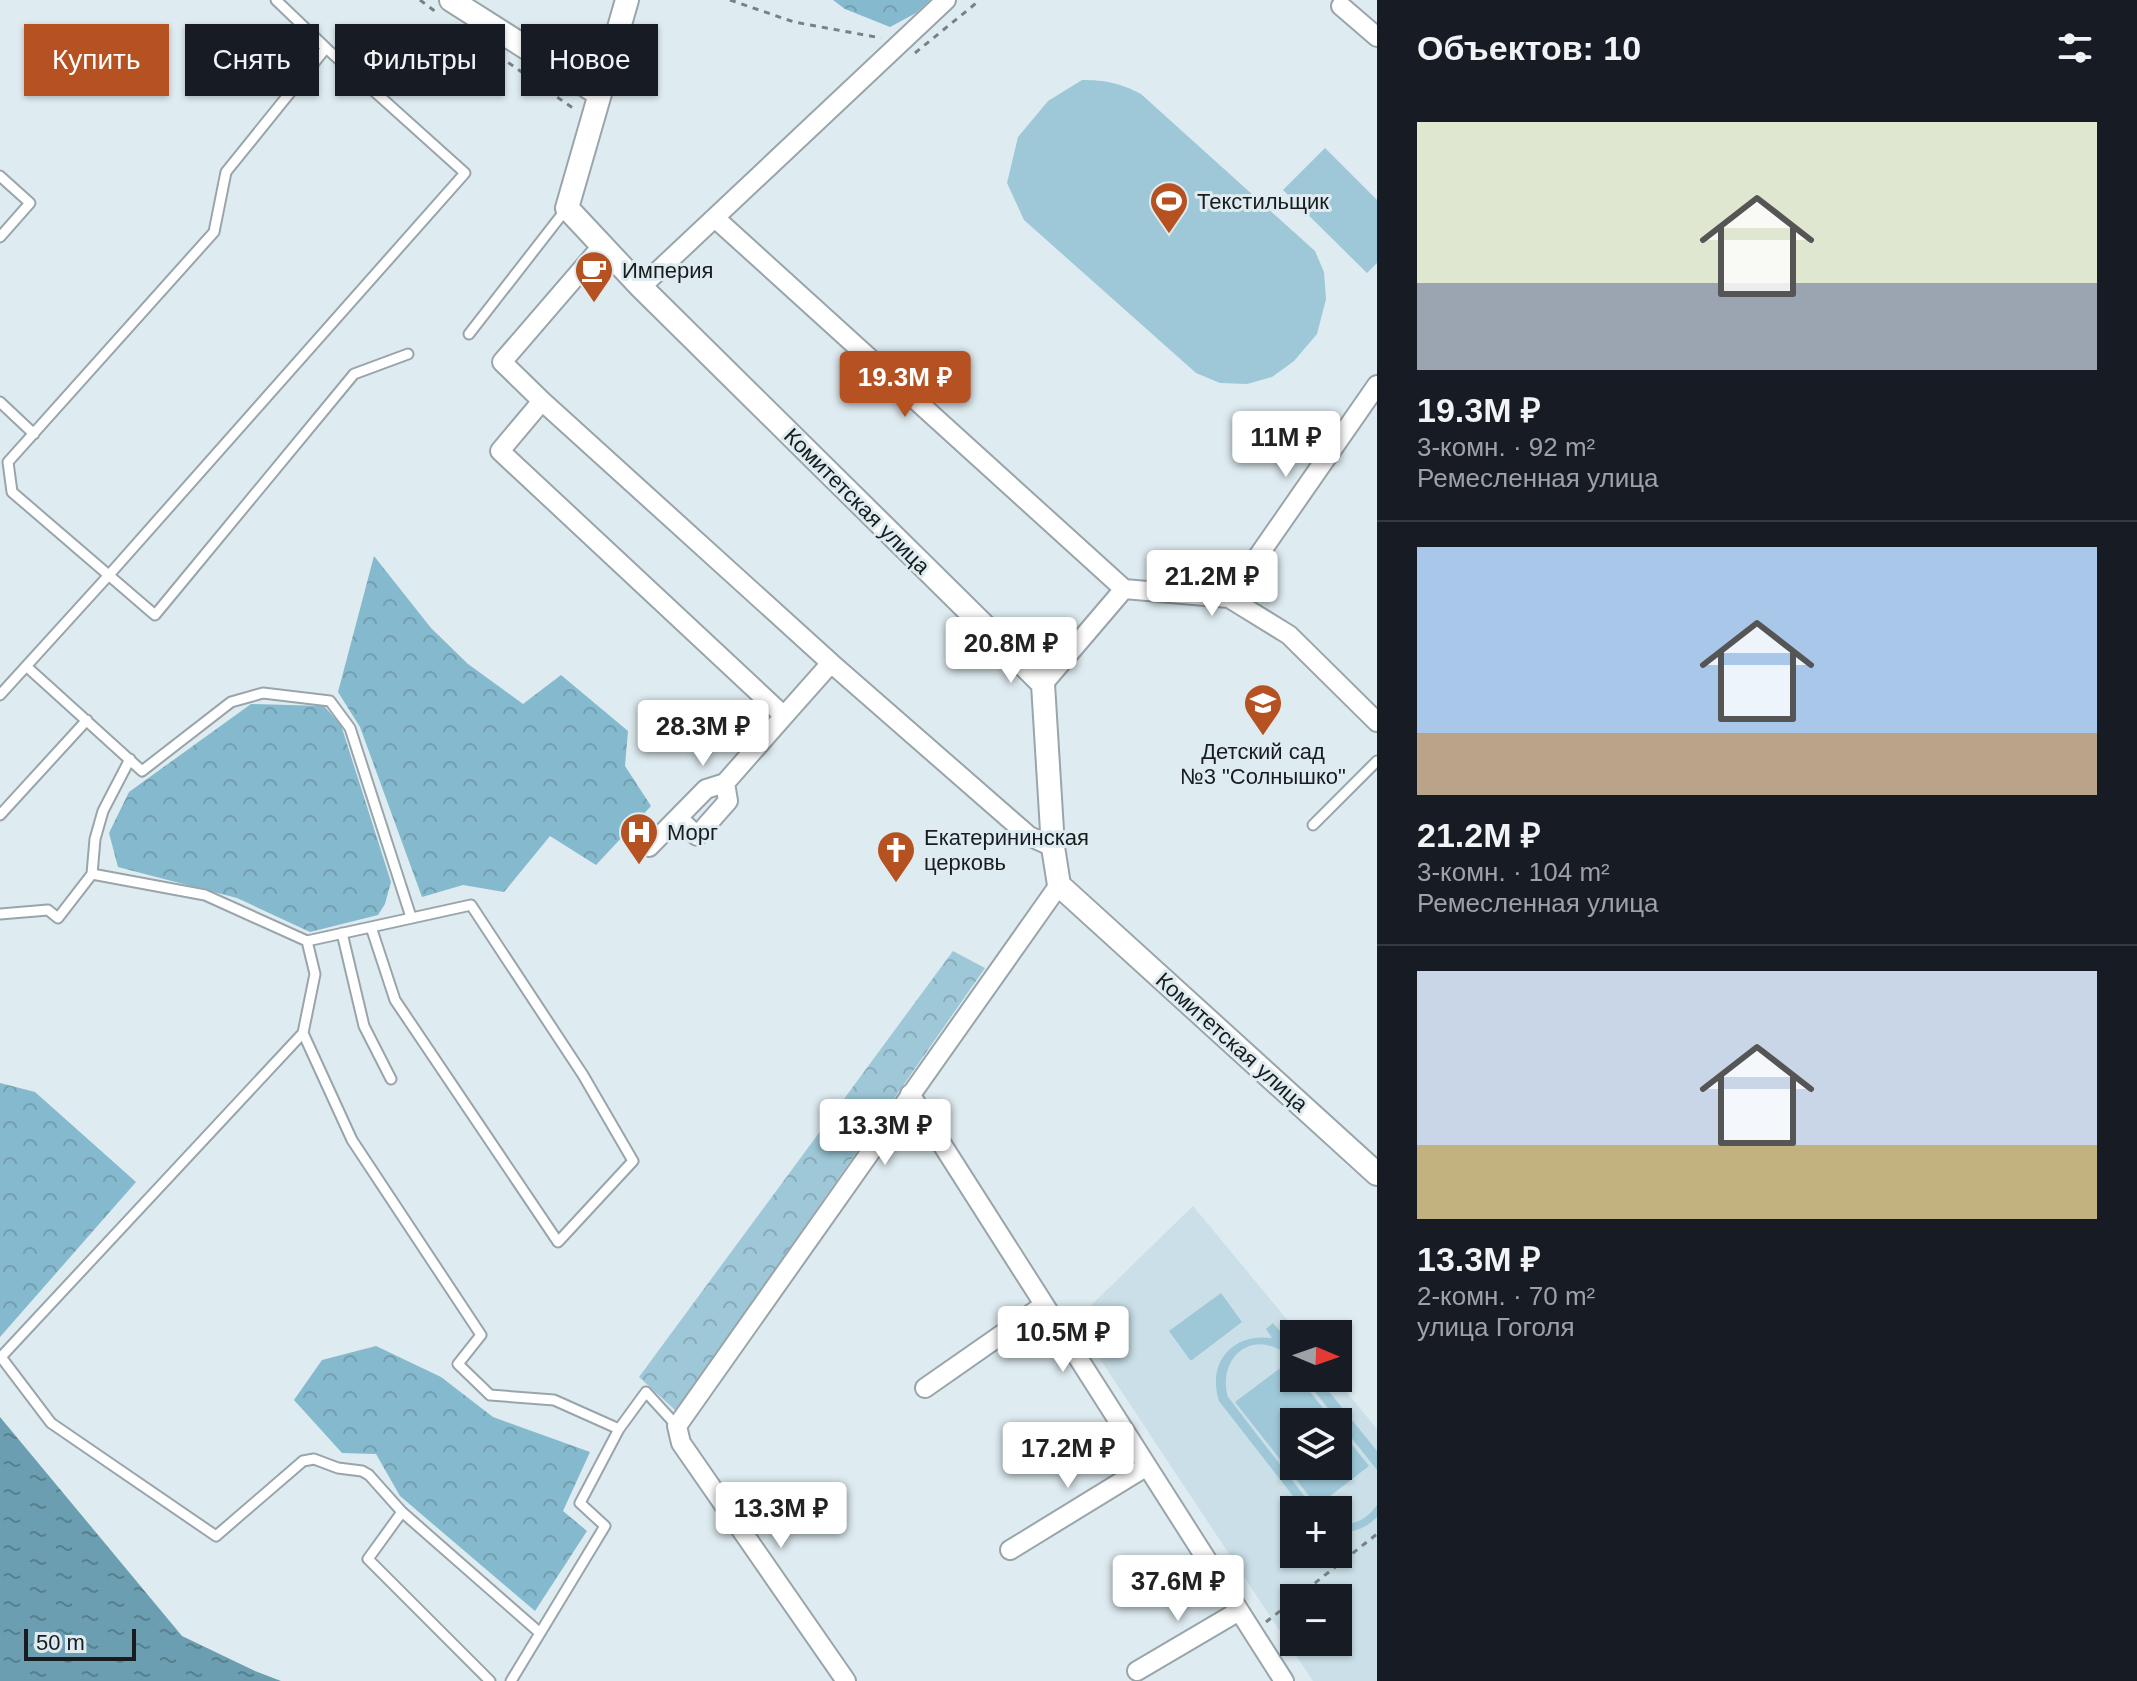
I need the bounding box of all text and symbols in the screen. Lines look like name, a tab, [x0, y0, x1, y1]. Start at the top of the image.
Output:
chip: Купить	[24, 24, 169, 96]
chip: Снять	[185, 24, 319, 96]
chip: Фильтры	[335, 24, 505, 96]
chip: Новое	[521, 24, 658, 96]
icon: filters	[2053, 26, 2097, 70]
text: Объектов: 10	[1417, 29, 1641, 67]
icon: home	[1685, 174, 1829, 318]
sports icon: Текстильщик	[1148, 180, 1190, 235]
place label: Текстильщик	[1197, 189, 1329, 214]
cafe icon: Империя	[573, 249, 615, 304]
place label: Империя	[622, 258, 714, 283]
pin: 19.3M ₽	[831, 351, 979, 419]
text: 19.3M ₽	[858, 362, 952, 392]
text: 19.3M ₽	[1417, 391, 1541, 429]
pin: 11M ₽	[1230, 411, 1342, 479]
text: 11M ₽	[1250, 422, 1322, 452]
street label: Комитетская улица	[779, 423, 935, 579]
text: 3-комн. · 92 m²	[1417, 432, 1595, 462]
text: Ремесленная улица	[1417, 463, 1659, 493]
pin: 21.2M ₽	[1138, 550, 1286, 618]
text: 21.2M ₽	[1165, 561, 1259, 591]
icon: home	[1685, 599, 1829, 743]
pin: 20.8M ₽	[937, 617, 1085, 685]
text: 20.8M ₽	[964, 628, 1058, 658]
school or university icon: Детский сад №3 "Солнышко"	[1242, 682, 1284, 737]
pin: 28.3M ₽	[629, 700, 777, 768]
text: 28.3M ₽	[656, 711, 750, 741]
place label: Детский сад №3 "Солнышко"	[1180, 739, 1346, 789]
hospital icon: Морг	[618, 811, 660, 866]
text: 21.2M ₽	[1417, 816, 1541, 854]
place label: Морг	[667, 820, 718, 845]
place label: Екатерининская церковь	[924, 825, 1089, 875]
church icon: Екатерининская церковь	[875, 829, 917, 884]
text: 3-комн. · 104 m²	[1417, 857, 1610, 887]
text: Ремесленная улица	[1417, 888, 1659, 918]
street label: Комитетская улица	[1151, 967, 1314, 1117]
icon: home	[1685, 1023, 1829, 1167]
pin: 13.3M ₽	[811, 1099, 959, 1167]
text: 13.3M ₽	[838, 1110, 932, 1140]
text: 13.3M ₽	[1417, 1240, 1541, 1278]
text: 2-комн. · 70 m²	[1417, 1281, 1595, 1311]
pin: 10.5M ₽	[989, 1306, 1137, 1374]
text: улица Гоголя	[1417, 1312, 1575, 1342]
text: 10.5M ₽	[1016, 1317, 1110, 1347]
north arrow	[1280, 1320, 1352, 1392]
map controls	[1280, 1320, 1352, 1656]
button: layers	[1280, 1408, 1352, 1480]
pin: 17.2M ₽	[994, 1422, 1142, 1490]
text: 17.2M ₽	[1021, 1433, 1115, 1463]
pin: 13.3M ₽	[707, 1482, 855, 1550]
text: 13.3M ₽	[734, 1493, 828, 1523]
button: +	[1280, 1496, 1352, 1568]
pin: 37.6M ₽	[1104, 1555, 1252, 1623]
text: 37.6M ₽	[1131, 1566, 1225, 1596]
button: −	[1280, 1584, 1352, 1656]
scale bar	[24, 1625, 136, 1661]
text: 50 m	[36, 1630, 85, 1655]

